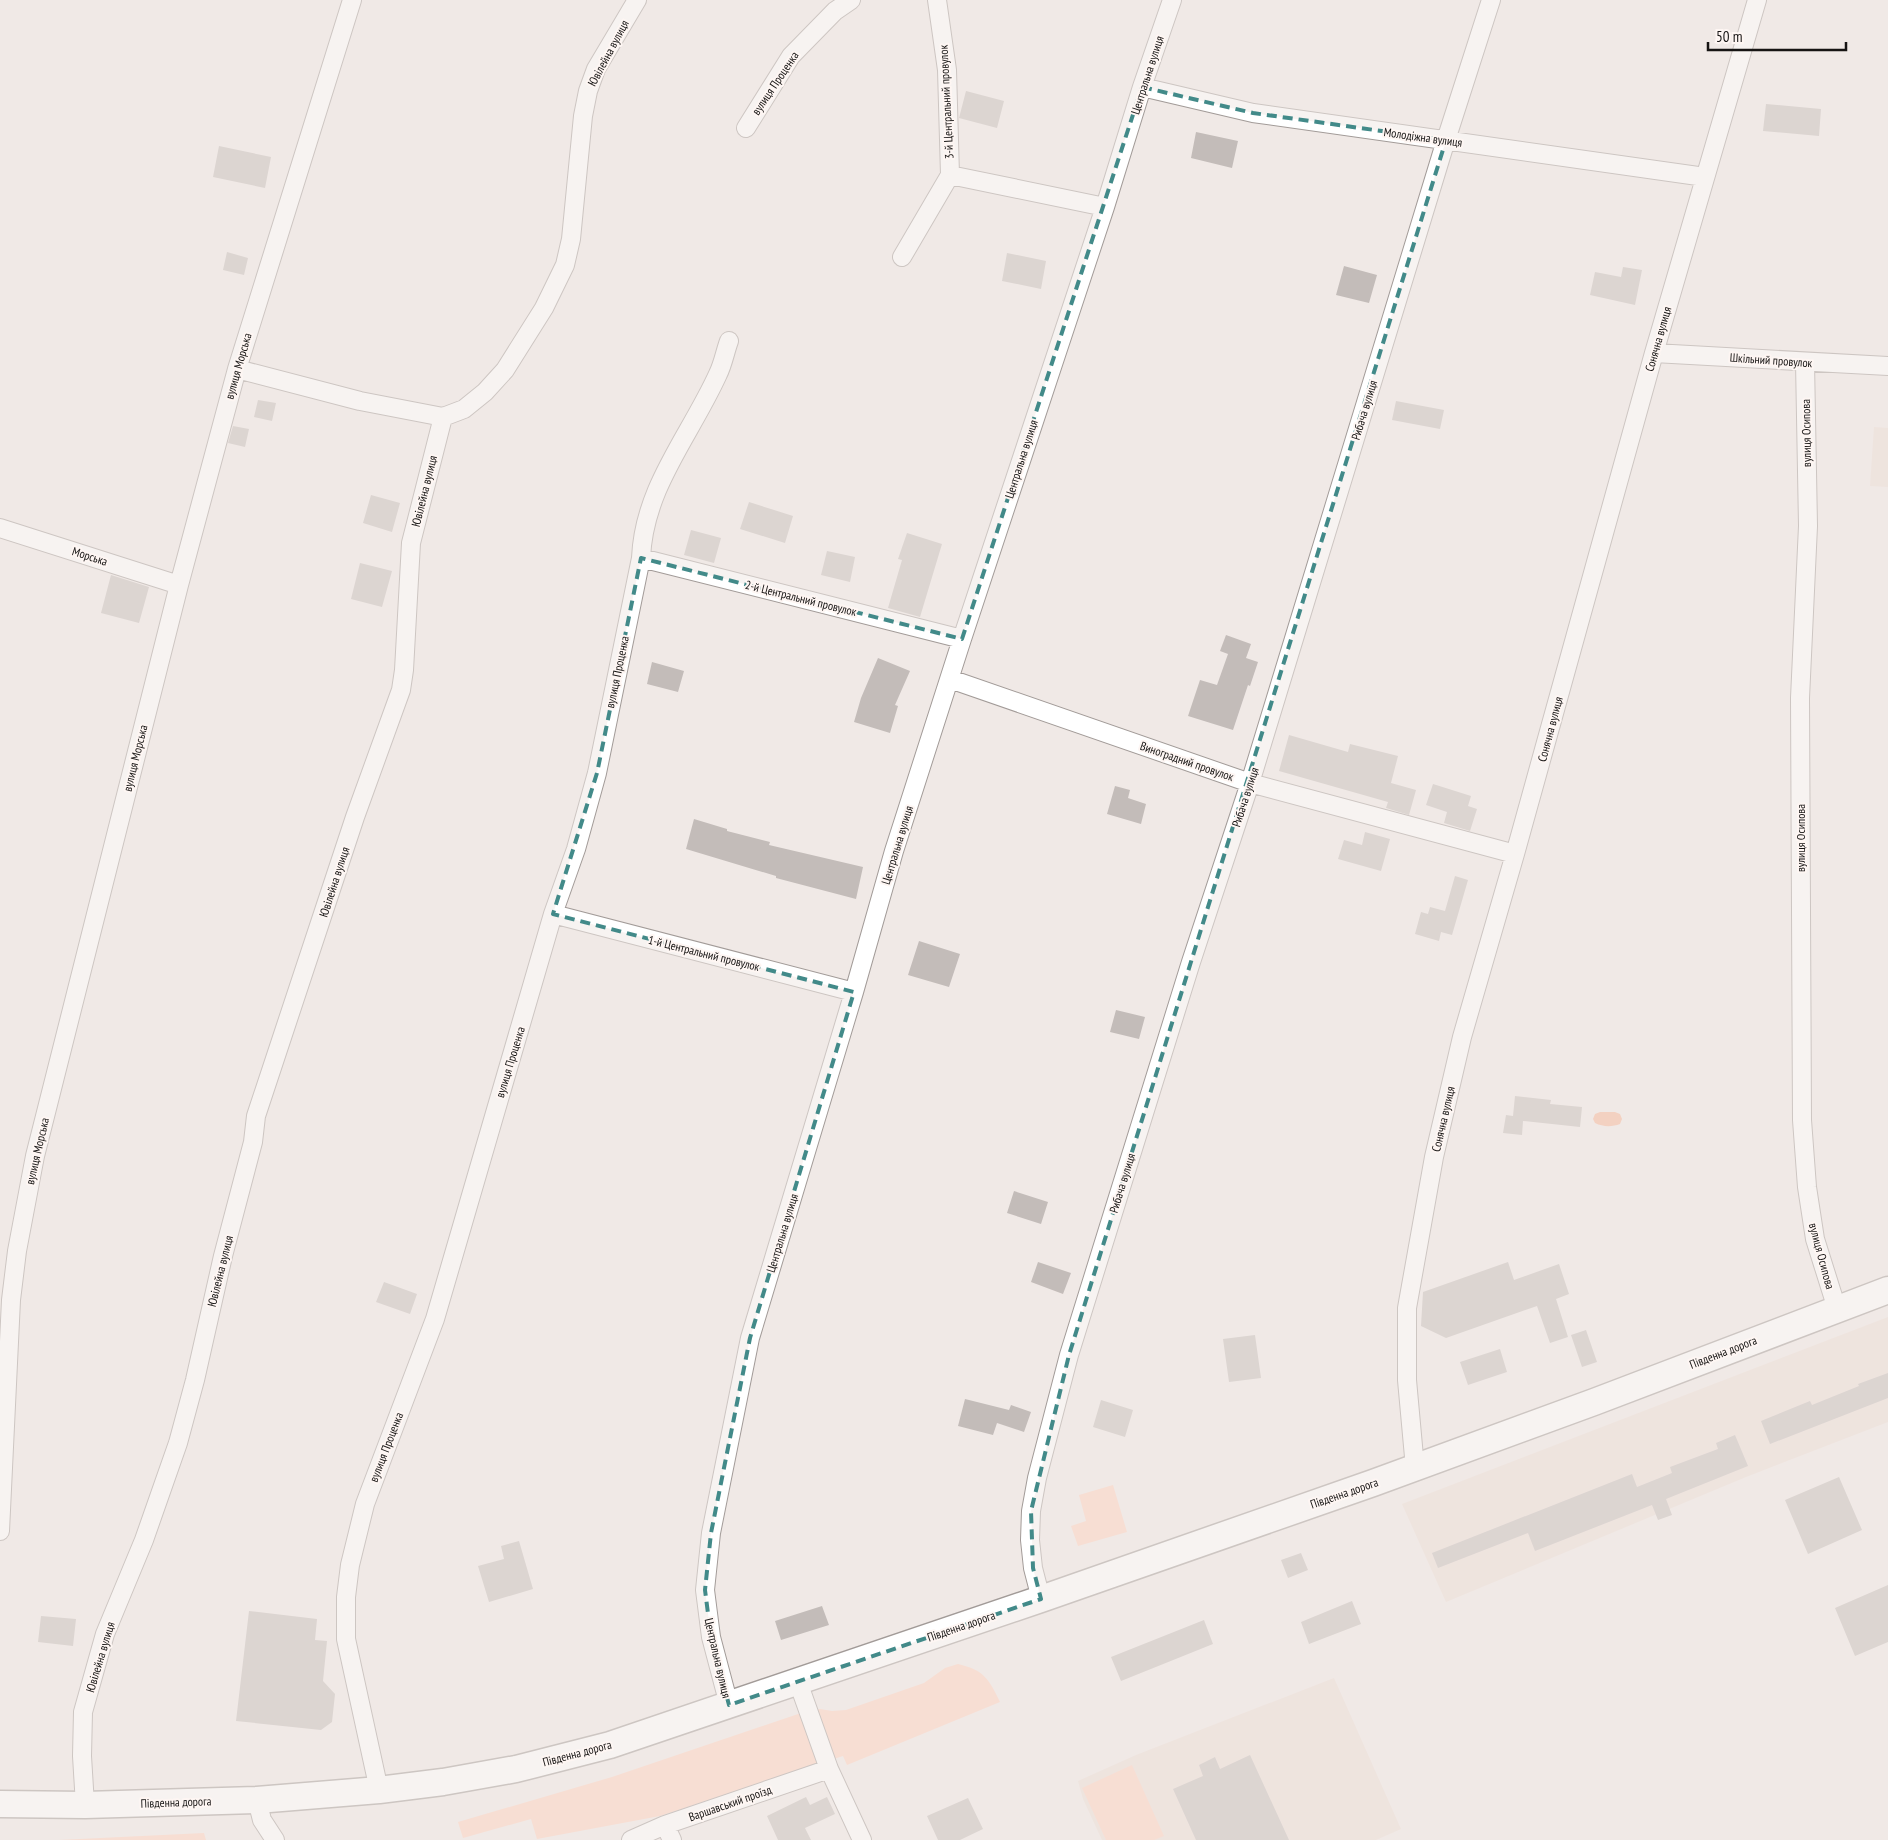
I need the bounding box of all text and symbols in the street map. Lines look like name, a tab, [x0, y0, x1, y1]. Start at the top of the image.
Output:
street label: Ювілейна вулиця	[584, 17, 632, 89]
scale bar	[1708, 20, 1846, 52]
text: 50 m	[1716, 27, 1742, 46]
street label: Центральна вулиця	[1127, 34, 1167, 116]
street label: 3-й Центральний провулок	[936, 44, 956, 159]
street label: вулиця Проценка	[748, 48, 802, 118]
street label: Молодіжна вулиця	[1383, 124, 1464, 150]
street label: Сонячна вулиця	[1642, 304, 1675, 373]
street label: вулиця Морська	[221, 331, 255, 401]
street label: Шкільний провулок	[1729, 350, 1813, 370]
street label: Рибача вулиця	[1348, 378, 1380, 442]
street label: вулиця Осипова	[1798, 399, 1814, 467]
street label: Центральна вулиця	[1001, 418, 1041, 500]
street label: Ювілейна вулиця	[408, 453, 440, 528]
street label: Морська	[70, 543, 110, 569]
street label: 2-й Центральний провулок	[744, 577, 859, 619]
street label: вулиця Проценка	[602, 634, 632, 709]
street label: Сонячна вулиця	[1534, 694, 1566, 763]
street label: вулиця Морська	[119, 723, 151, 793]
street label: Виноградний провулок	[1138, 738, 1236, 784]
street label: Рибача вулиця	[1228, 765, 1262, 829]
street label: Центральна вулиця	[878, 803, 916, 886]
street label: вулиця Осипова	[1793, 804, 1808, 872]
street label: Ювілейна вулиця	[316, 845, 353, 919]
street label: 1-й Центральний провулок	[647, 932, 762, 974]
street label: вулиця Проценка	[492, 1024, 528, 1099]
street label: Сонячна вулиця	[1428, 1084, 1458, 1153]
street label: вулиця Морська	[22, 1116, 52, 1186]
street label: Рибача вулиця	[1106, 1151, 1138, 1215]
street label: Центральна вулиця	[763, 1191, 801, 1274]
street label: вулиця Осипова	[1806, 1221, 1838, 1291]
street label: Ювілейна вулиця	[204, 1233, 236, 1308]
street label: Південна дорога	[1687, 1332, 1759, 1372]
street label: вулиця Проценка	[366, 1410, 406, 1484]
street label: Південна дорога	[1308, 1474, 1380, 1512]
street label: Південна дорога	[925, 1607, 997, 1645]
street label: Центральна вулиця	[702, 1617, 735, 1700]
street label: Ювілейна вулиця	[82, 1620, 118, 1694]
street label: Південна дорога	[541, 1737, 613, 1769]
street label: Варшавський проїзд	[687, 1782, 774, 1824]
street label: Південна дорога	[140, 1793, 212, 1811]

